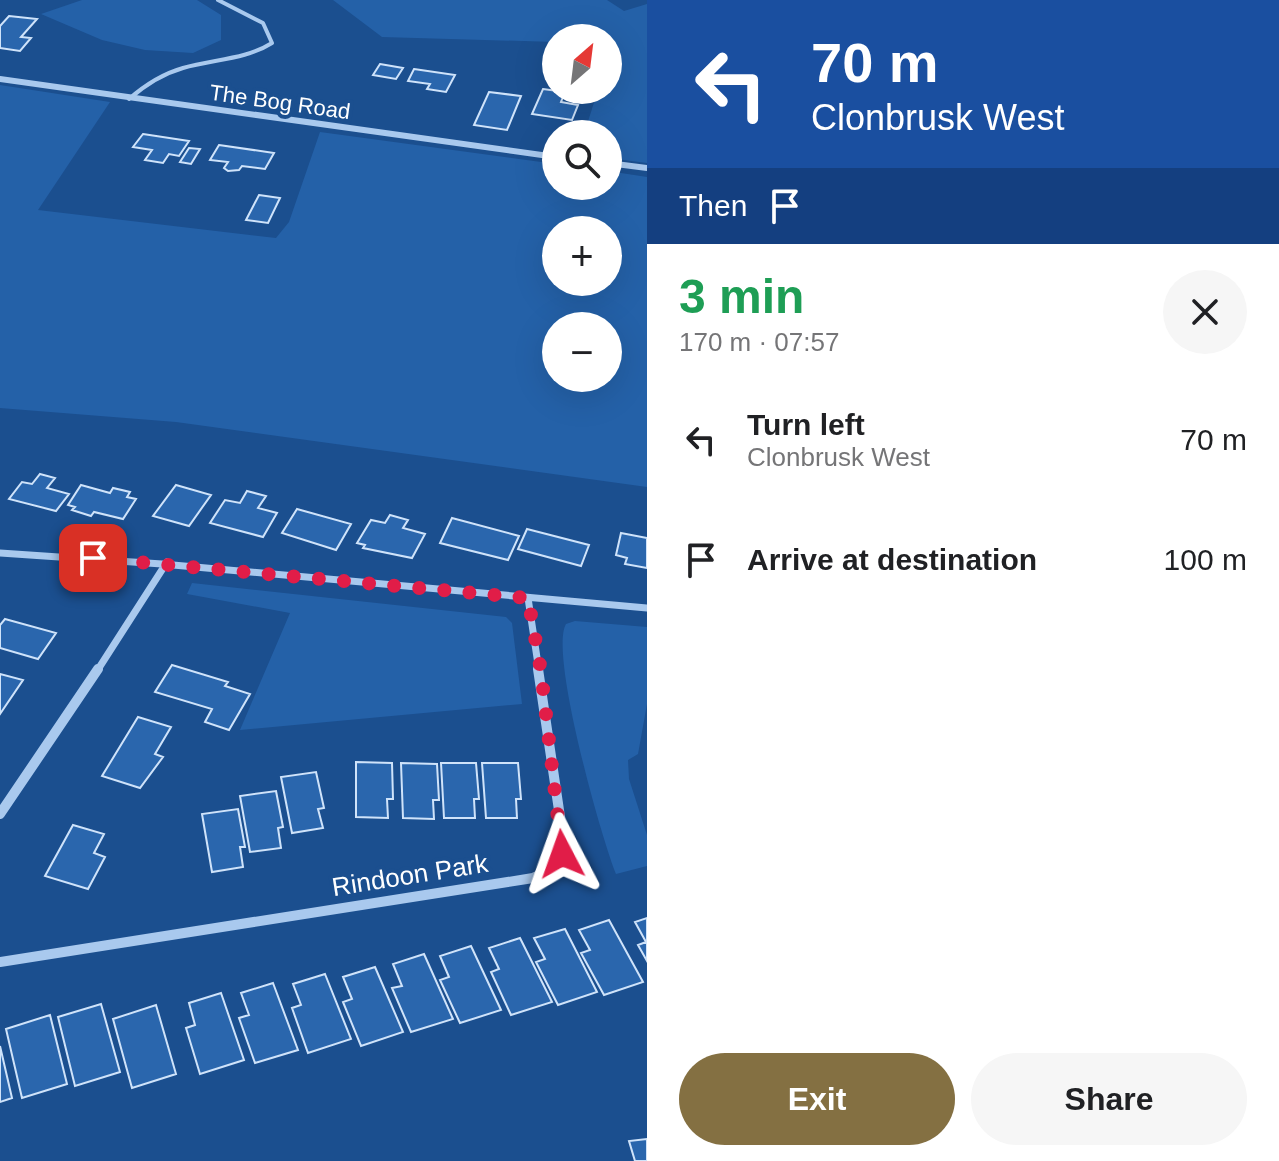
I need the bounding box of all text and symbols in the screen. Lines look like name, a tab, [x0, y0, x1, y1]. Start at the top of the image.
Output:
north arrow	[542, 24, 622, 104]
map controls	[542, 24, 622, 392]
text: 70 m	[811, 31, 939, 94]
icon: left	[679, 32, 783, 136]
street label: The Bog Road	[208, 80, 352, 124]
text: Clonbrusk West	[811, 97, 1064, 138]
button: search	[542, 120, 622, 200]
icon: arrive	[763, 184, 807, 228]
text: Then	[679, 189, 747, 222]
button: +	[542, 216, 622, 296]
text: 3 min	[679, 270, 804, 323]
button: close	[1163, 270, 1247, 354]
button: −	[542, 312, 622, 392]
text: 170 m · 07:57	[679, 327, 839, 357]
text: Turn left	[747, 408, 865, 441]
icon: left	[679, 418, 723, 462]
text: 70 m	[1180, 423, 1247, 456]
text: Clonbrusk West	[747, 442, 930, 472]
pin	[59, 524, 127, 592]
icon: arrive	[71, 536, 115, 580]
icon: arrive	[679, 538, 723, 582]
text: Arrive at destination	[747, 543, 1037, 576]
text: 100 m	[1164, 543, 1247, 576]
position arrow	[520, 812, 604, 896]
street label: Rindoon Park	[330, 848, 491, 902]
button: Exit	[679, 1053, 955, 1145]
button: Share	[971, 1053, 1247, 1145]

